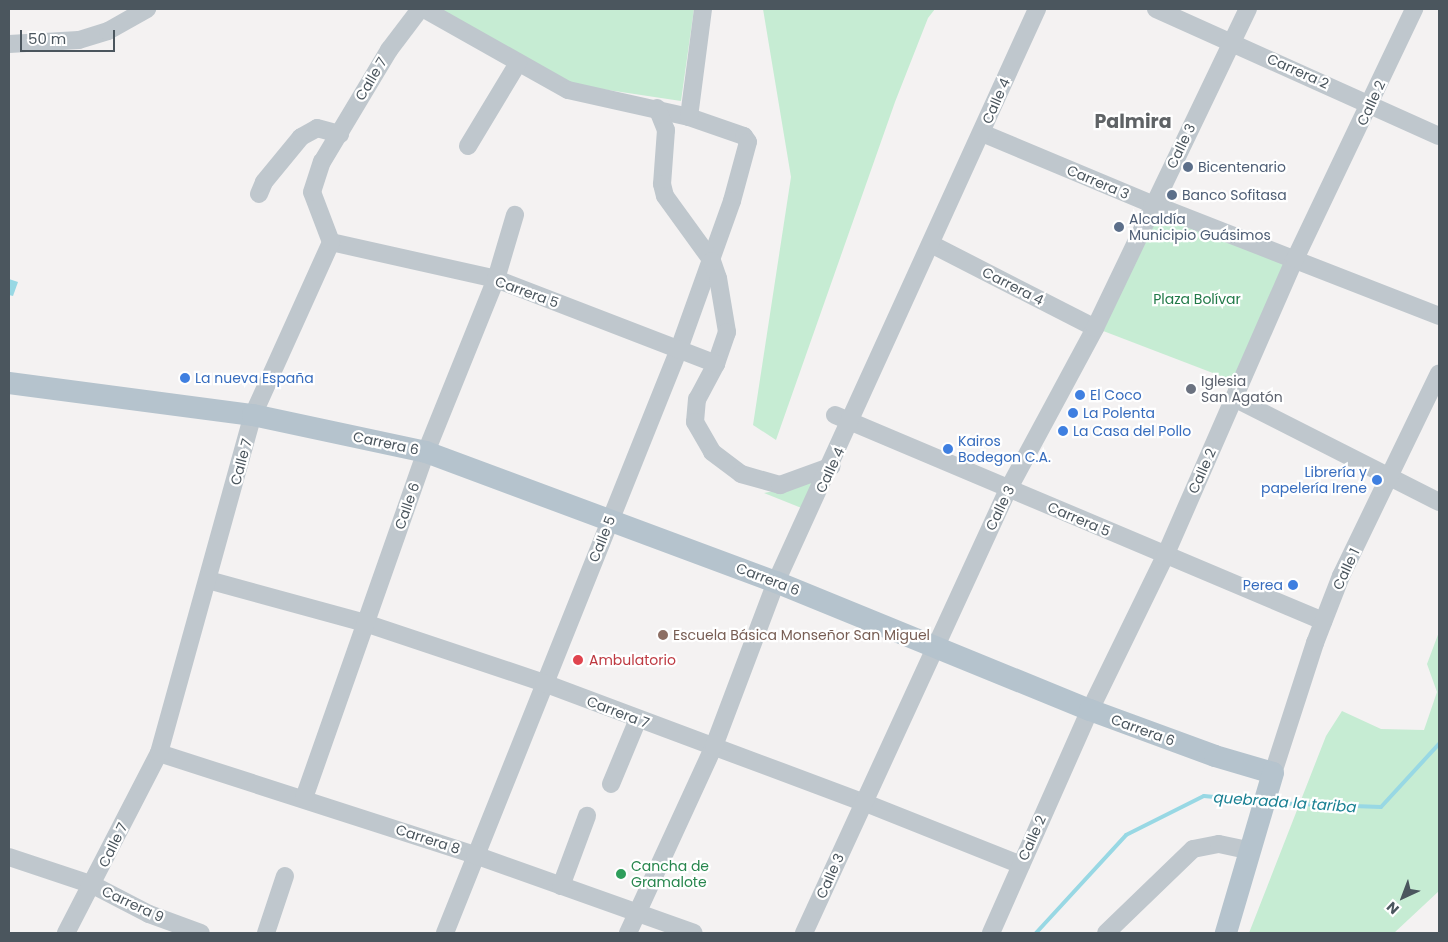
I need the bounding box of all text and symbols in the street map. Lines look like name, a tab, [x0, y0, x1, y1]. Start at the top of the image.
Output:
scale bar	[22, 20, 118, 52]
text: 50 m	[28, 28, 66, 49]
street label: Carrera 2	[1264, 50, 1332, 92]
street label: Calle 7	[352, 54, 390, 104]
street label: Calle 4	[978, 75, 1014, 127]
street label: Calle 2	[1353, 78, 1389, 128]
district label: Palmira	[1094, 111, 1172, 133]
street label: Calle 3	[1163, 121, 1199, 171]
place label: Bicentenario	[1198, 159, 1286, 175]
street label: Carrera 3	[1064, 161, 1132, 203]
marker: Bicentenario	[1182, 161, 1194, 173]
place label: Banco Sofitasa	[1182, 187, 1287, 203]
marker: Banco Sofitasa	[1166, 189, 1178, 201]
place label: Alcaldía Municipio Guásimos	[1129, 211, 1271, 243]
marker: Alcaldía Municipio Guásimos	[1113, 221, 1125, 233]
street label: Carrera 4	[980, 263, 1046, 309]
street label: Carrera 5	[493, 273, 561, 311]
park label: Plaza Bolívar	[1153, 291, 1241, 307]
place label: La nueva España	[195, 370, 314, 386]
marker: La nueva España	[179, 372, 191, 384]
place label: Iglesia San Agatón	[1201, 373, 1283, 406]
marker: Iglesia San Agatón	[1185, 383, 1197, 395]
place label: El Coco	[1090, 387, 1142, 403]
marker: El Coco	[1074, 389, 1086, 401]
place label: La Polenta	[1083, 405, 1155, 421]
marker: La Polenta	[1067, 407, 1079, 419]
place label: La Casa del Pollo	[1073, 423, 1191, 439]
marker: La Casa del Pollo	[1057, 425, 1069, 437]
street label: Carrera 6	[352, 428, 420, 458]
place label: Kairos Bodegon C.A.	[958, 433, 1051, 466]
street label: Calle 7	[227, 437, 255, 487]
marker: Kairos Bodegon C.A.	[942, 443, 954, 455]
street label: Calle 4	[812, 445, 848, 495]
street label: Calle 2	[1185, 446, 1219, 496]
place label: Librería y papelería Irene	[1261, 464, 1367, 497]
marker: Librería y papelería Irene	[1371, 474, 1383, 486]
street label: Calle 6	[391, 480, 423, 532]
street label: Calle 3	[982, 483, 1018, 533]
street label: Carrera 5	[1045, 498, 1113, 540]
street label: Calle 5	[585, 513, 619, 565]
street label: Calle 1	[1329, 545, 1363, 593]
street label: Carrera 6	[734, 559, 802, 599]
place label: Perea	[1243, 577, 1283, 593]
marker: Perea	[1287, 579, 1299, 591]
place label: Escuela Básica Monseñor San Miguel	[673, 627, 930, 643]
marker: Escuela Básica Monseñor San Miguel	[657, 629, 669, 641]
place label: Ambulatorio	[589, 652, 676, 668]
marker: Ambulatorio	[571, 653, 585, 667]
street label: Carrera 7	[584, 692, 652, 732]
street label: Carrera 6	[1109, 711, 1177, 749]
water label: quebrada la tariba	[1213, 788, 1357, 816]
street label: Calle 2	[1015, 813, 1049, 863]
street label: Calle 7	[95, 820, 131, 870]
street label: Carrera 8	[394, 821, 462, 857]
street label: Calle 3	[813, 851, 847, 901]
place label: Cancha de Gramalote	[631, 858, 709, 890]
marker: Cancha de Gramalote	[615, 868, 627, 880]
north arrow	[1378, 872, 1428, 922]
street label: Carrera 9	[99, 882, 167, 926]
text: N	[1382, 897, 1403, 919]

